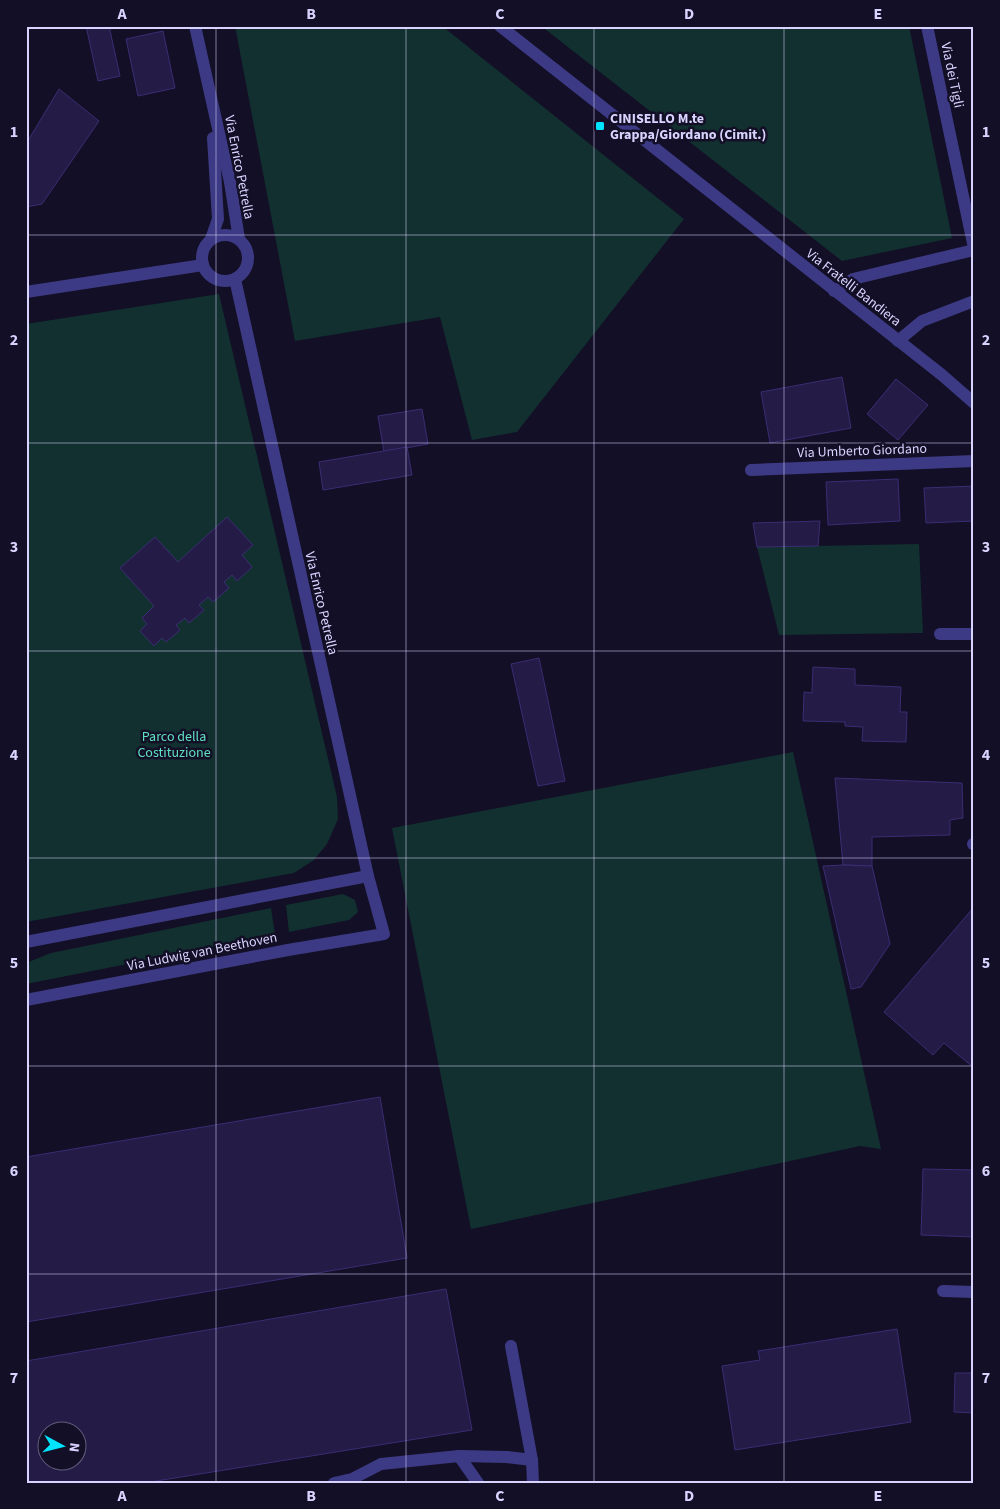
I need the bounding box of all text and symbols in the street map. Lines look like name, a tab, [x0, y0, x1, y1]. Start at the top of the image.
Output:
text: A	[116, 3, 127, 25]
text: B	[306, 3, 316, 25]
text: C	[495, 3, 505, 25]
text: D	[684, 3, 694, 25]
text: E	[874, 3, 882, 25]
street label: Via dei Tigli	[935, 41, 969, 110]
place label: CINISELLO M.te Grappa/Giordano (Cimit.)	[610, 109, 766, 145]
street label: Via Enrico Petrella	[219, 114, 259, 221]
marker: CINISELLO M.te Grappa/Giordano (Cimit.)	[594, 120, 606, 132]
text: 1	[10, 121, 18, 143]
text: 1	[982, 121, 990, 143]
street label: Via Fratelli Bandiera	[801, 244, 905, 331]
text: 2	[10, 329, 18, 351]
text: 2	[982, 329, 990, 351]
street label: Via Umberto Giordano	[797, 439, 927, 463]
text: 3	[10, 536, 18, 558]
text: 3	[982, 536, 990, 558]
street label: Via Enrico Petrella	[299, 550, 343, 657]
park label: Parco della Costituzione	[137, 727, 211, 763]
text: 4	[10, 744, 19, 766]
text: 4	[982, 744, 991, 766]
street label: Via Ludwig van Beethoven	[125, 928, 279, 976]
text: 5	[10, 952, 18, 974]
text: 5	[982, 952, 990, 974]
text: 6	[10, 1160, 18, 1182]
text: 6	[982, 1160, 990, 1182]
text: 7	[10, 1367, 18, 1389]
text: 7	[982, 1367, 990, 1389]
north arrow	[38, 1422, 88, 1472]
text: N	[63, 1442, 84, 1453]
text: A	[116, 1485, 127, 1507]
text: B	[306, 1485, 316, 1507]
text: C	[495, 1485, 505, 1507]
text: D	[684, 1485, 694, 1507]
text: E	[874, 1485, 882, 1507]

